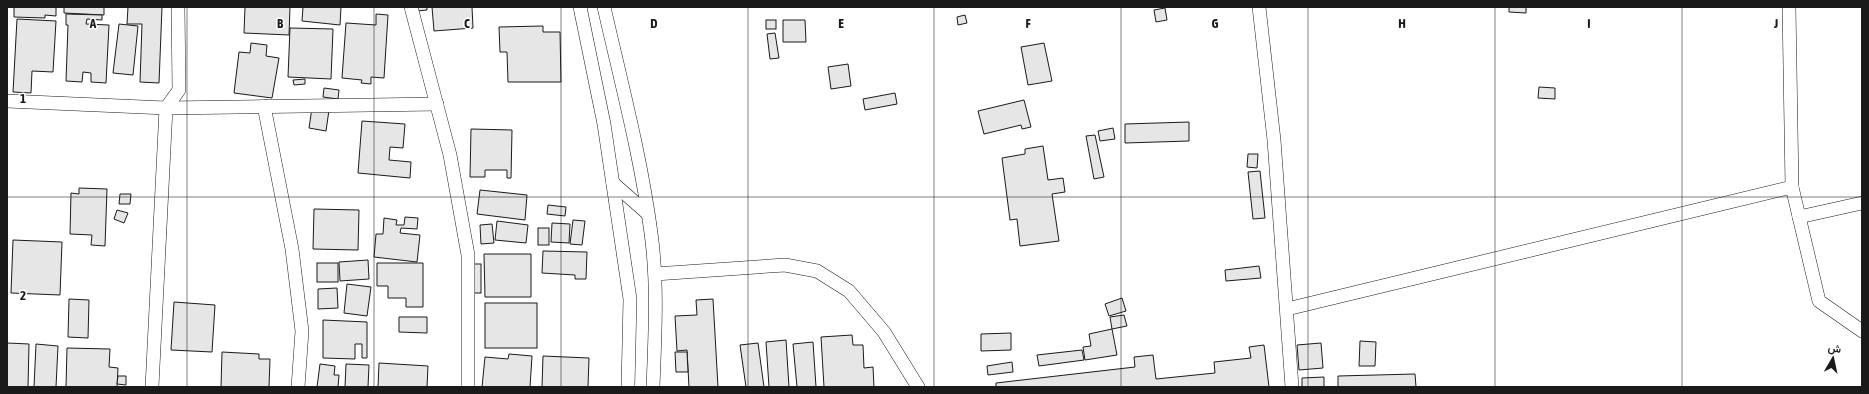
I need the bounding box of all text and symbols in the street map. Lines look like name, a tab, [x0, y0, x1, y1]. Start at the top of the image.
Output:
text: A	[89, 16, 97, 31]
text: B	[277, 16, 284, 31]
text: C	[464, 16, 470, 31]
text: D	[650, 16, 658, 31]
text: E	[838, 16, 844, 31]
text: F	[1025, 16, 1031, 31]
text: G	[1212, 16, 1219, 31]
text: H	[1398, 16, 1406, 31]
text: I	[1587, 16, 1591, 31]
text: J	[1773, 16, 1778, 31]
text: 1	[20, 91, 26, 106]
text: 2	[20, 288, 26, 303]
north arrow	[1813, 338, 1853, 378]
text: ش	[1827, 341, 1842, 356]

